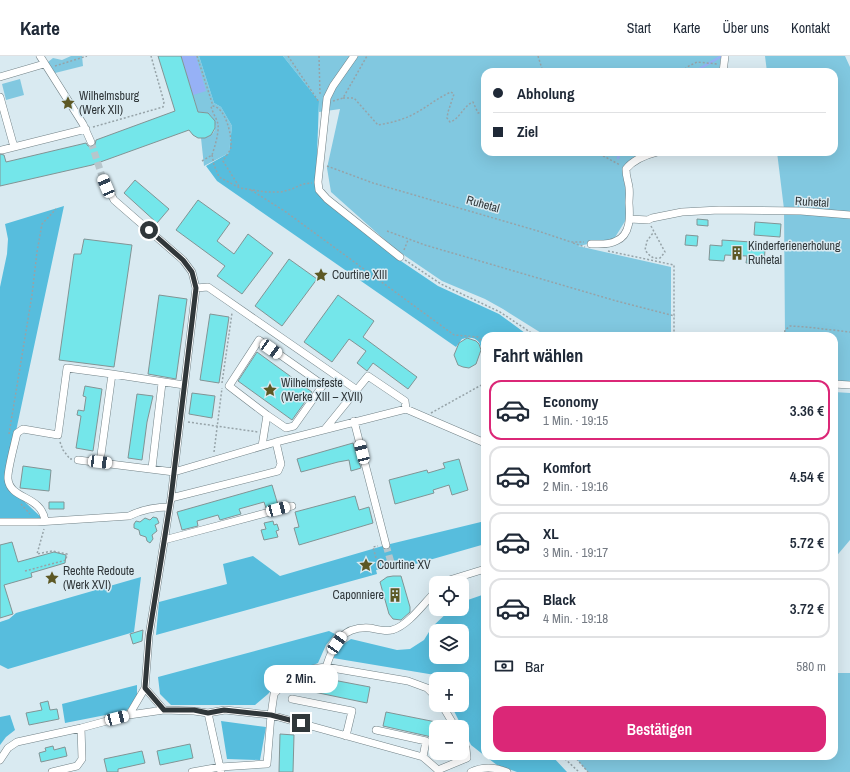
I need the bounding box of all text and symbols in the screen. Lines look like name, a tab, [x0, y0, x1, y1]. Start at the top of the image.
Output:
text: Karte	[20, 15, 60, 41]
text: Start	[627, 19, 651, 37]
text: Karte	[673, 19, 700, 37]
text: Über uns	[722, 19, 769, 37]
text: Kontakt	[791, 19, 830, 37]
text: Abholung	[517, 83, 574, 104]
place label: Wilhelmsburg (Werk XII)	[79, 88, 140, 118]
place icon: Wilhelmsburg (Werk XII)	[60, 95, 76, 111]
text: Ziel	[517, 121, 538, 142]
car	[96, 173, 116, 199]
street label: Ruhetal	[464, 192, 502, 216]
street label: Ruhetal	[795, 193, 829, 211]
route start	[140, 221, 158, 239]
place label: Kinderferienerholung Ruhetal	[748, 238, 841, 268]
building icon: Kinderferienerholung Ruhetal	[729, 245, 745, 261]
place icon: Courtine XIII	[313, 267, 329, 283]
place label: Courtine XIII	[332, 267, 387, 283]
car	[258, 337, 284, 361]
text: Fahrt wählen	[493, 343, 583, 368]
place label: Wilhelmsfeste (Werke XIII – XVII)	[281, 375, 363, 405]
place icon: Wilhelmsfeste (Werke XIII – XVII)	[262, 382, 278, 398]
text: Economy	[543, 391, 598, 412]
icon: car	[495, 392, 531, 428]
text: 3.36 €	[790, 400, 824, 421]
text: 1 Min. · 19:15	[543, 412, 608, 429]
car	[353, 439, 371, 465]
car	[87, 455, 113, 469]
text: Komfort	[543, 457, 591, 478]
icon: car	[495, 458, 531, 494]
text: 4.54 €	[790, 466, 824, 487]
text: 2 Min. · 19:16	[543, 478, 608, 495]
car	[265, 500, 291, 518]
text: XL	[543, 523, 559, 544]
icon: car	[495, 524, 531, 560]
text: 5.72 €	[790, 532, 824, 553]
text: 3 Min. · 19:17	[543, 544, 608, 561]
place icon: Courtine XV	[358, 557, 374, 573]
place label: Courtine XV	[377, 557, 431, 573]
place label: Rechte Redoute (Werk XVI)	[63, 563, 134, 593]
place icon: Rechte Redoute (Werk XVI)	[44, 570, 60, 586]
map controls	[429, 576, 469, 760]
button: locate	[429, 576, 469, 616]
place label: Caponniere	[333, 587, 384, 603]
building icon: Caponniere	[387, 587, 403, 603]
text: Black	[543, 589, 576, 610]
icon: car	[495, 590, 531, 626]
text: 3.72 €	[790, 598, 824, 619]
text: 4 Min. · 19:18	[543, 610, 608, 627]
button: layers	[429, 624, 469, 664]
car	[325, 630, 349, 656]
icon: cash	[493, 655, 515, 677]
text: Bar	[525, 656, 544, 677]
text: 580 m	[796, 658, 826, 675]
callout: 2 Min.	[264, 665, 338, 693]
text: 2 Min.	[286, 670, 316, 687]
button: +	[429, 672, 469, 712]
button: Bestätigen	[493, 706, 826, 752]
car	[104, 709, 130, 727]
route end	[292, 714, 310, 732]
button: −	[429, 720, 469, 760]

